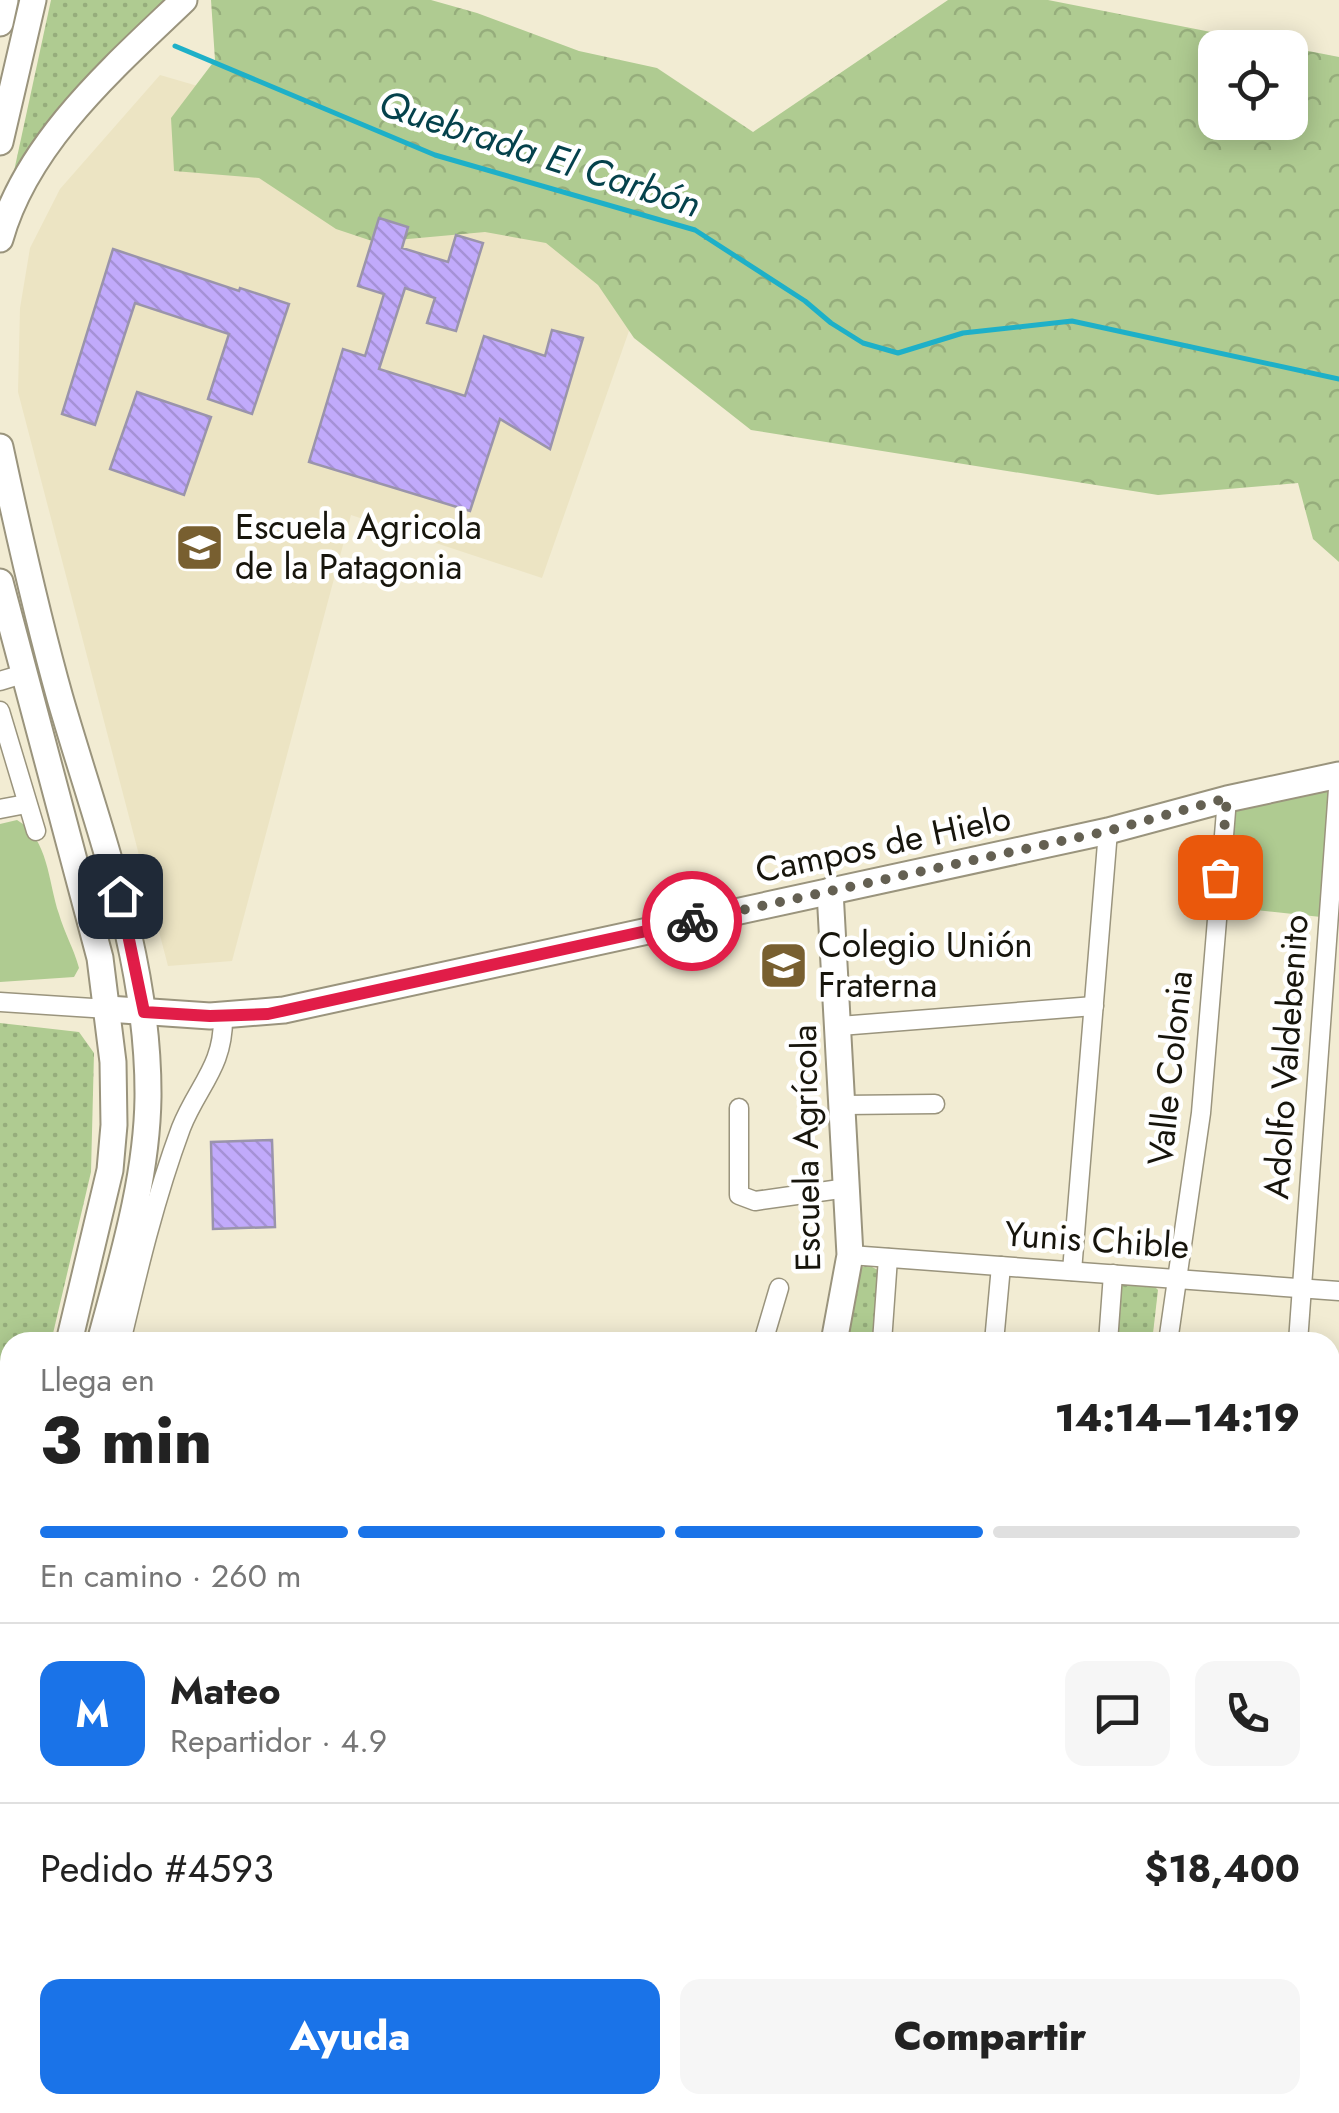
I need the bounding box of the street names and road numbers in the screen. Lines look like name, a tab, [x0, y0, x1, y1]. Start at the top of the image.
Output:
street label: Campos de Hielo	[751, 793, 1015, 895]
street label: Adolfo Valdebenito	[1251, 913, 1321, 1201]
street label: Valle Colonia	[1135, 968, 1205, 1168]
street label: Escuela Agrícola	[779, 1024, 833, 1272]
street label: Yunis Chible	[1003, 1209, 1191, 1271]

